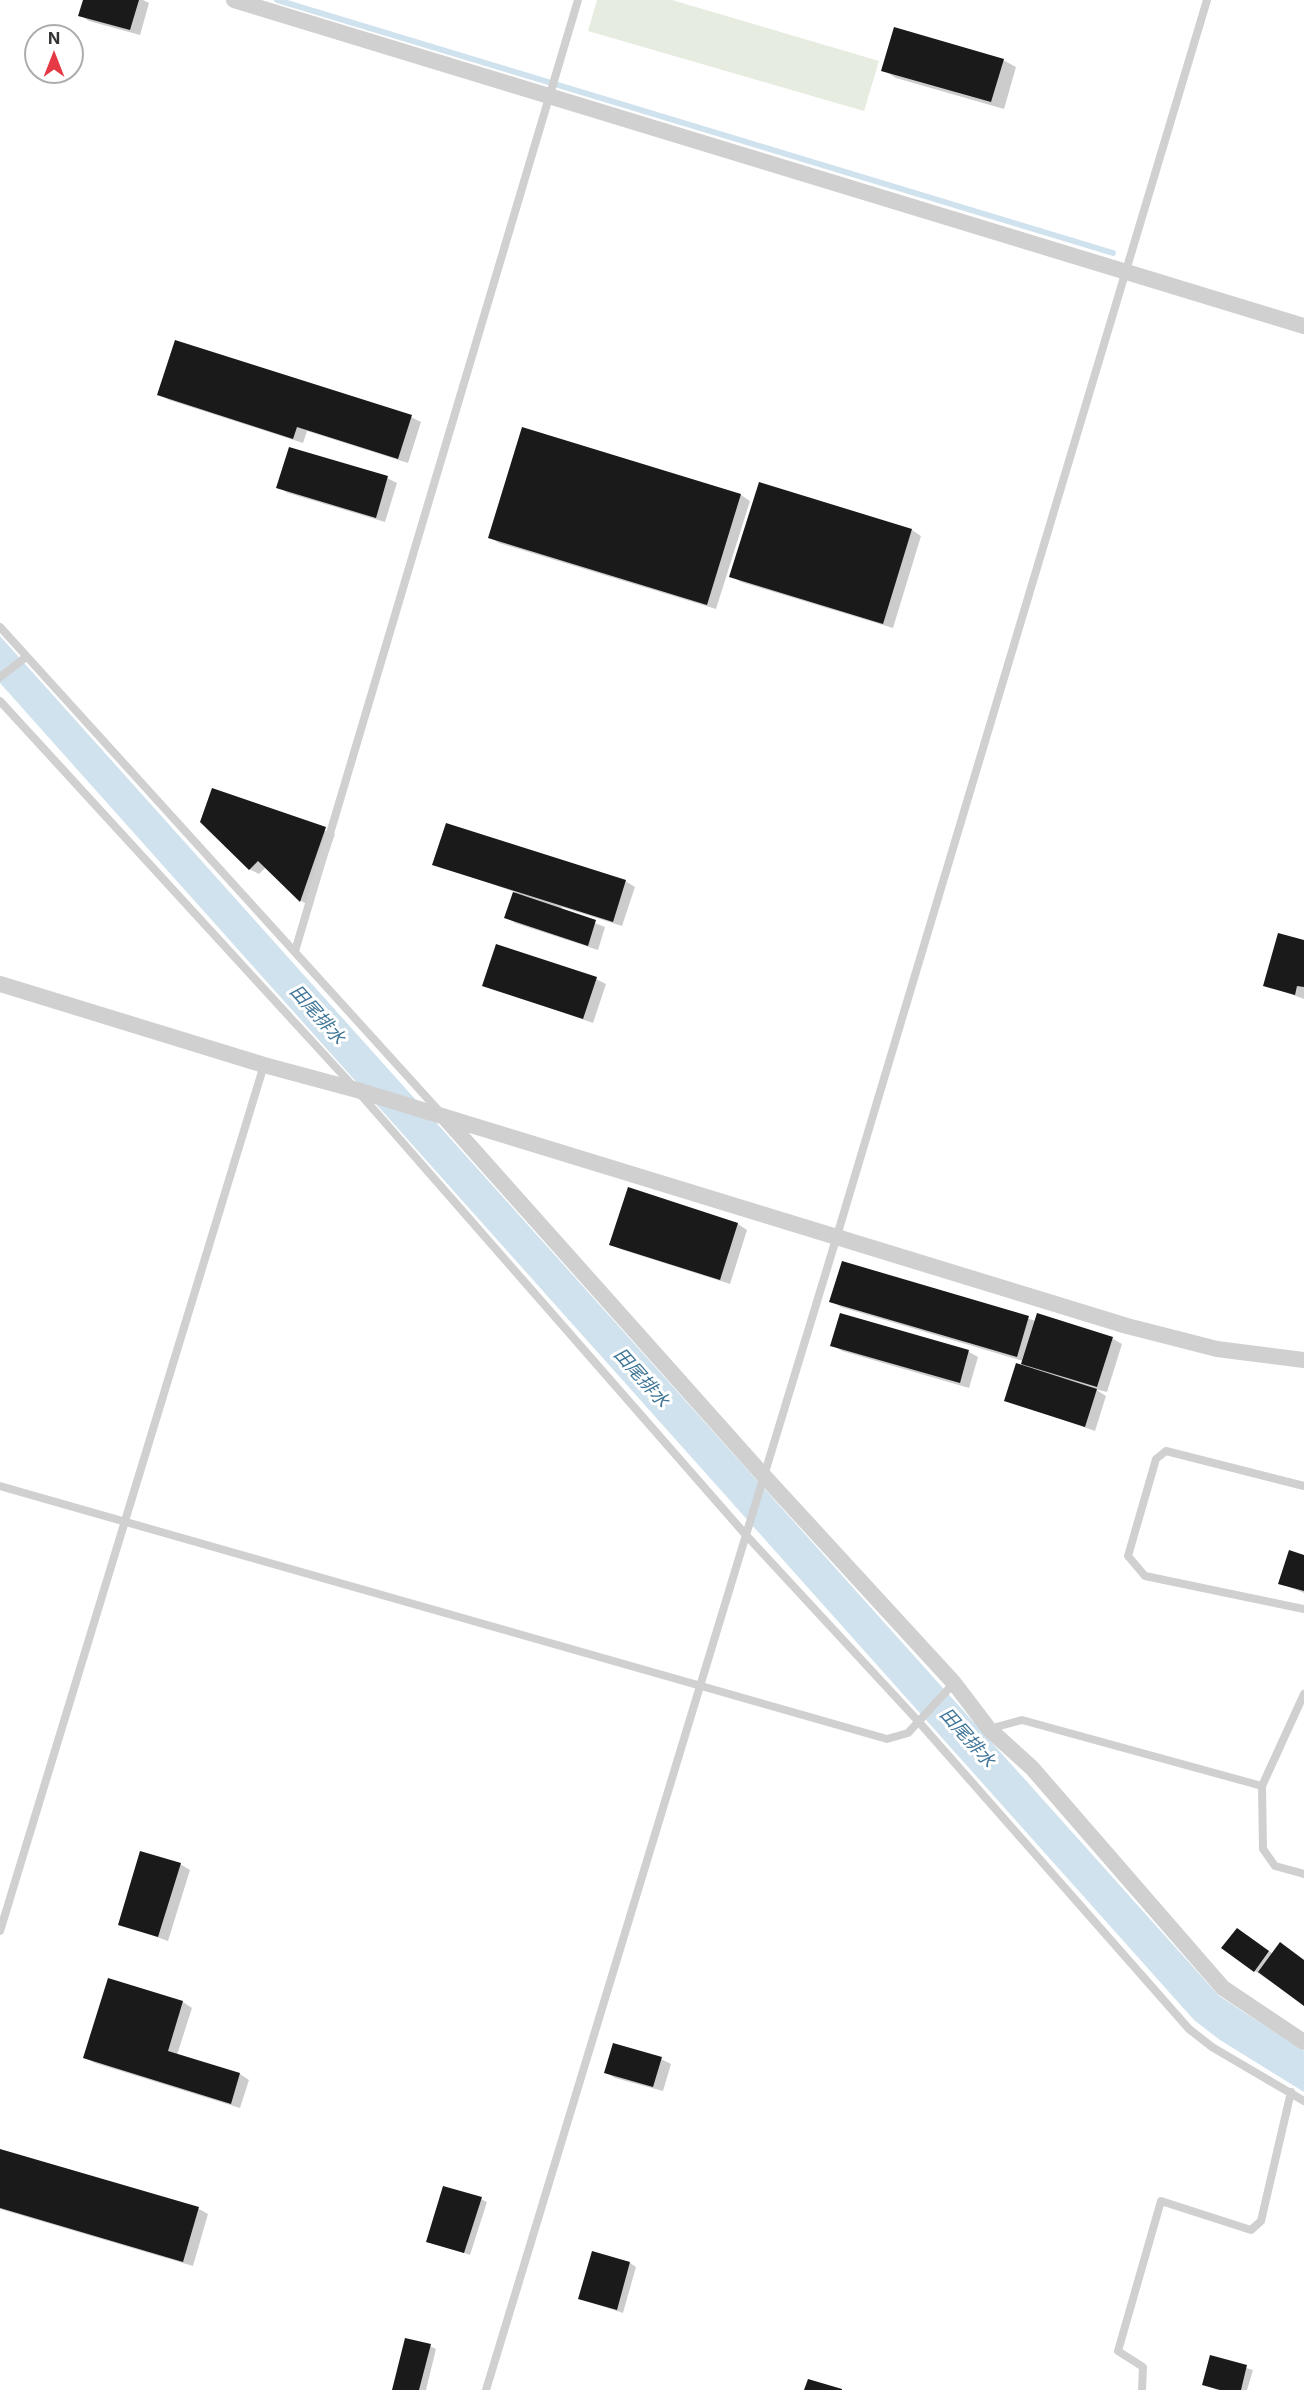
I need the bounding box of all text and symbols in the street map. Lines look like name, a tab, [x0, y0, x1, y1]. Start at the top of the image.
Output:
north arrow	[24, 24, 84, 84]
text: N	[48, 28, 60, 48]
water label: 田尾排水	[285, 981, 349, 1049]
water label: 田尾排水	[609, 1344, 673, 1412]
water label: 田尾排水	[935, 1704, 999, 1772]

